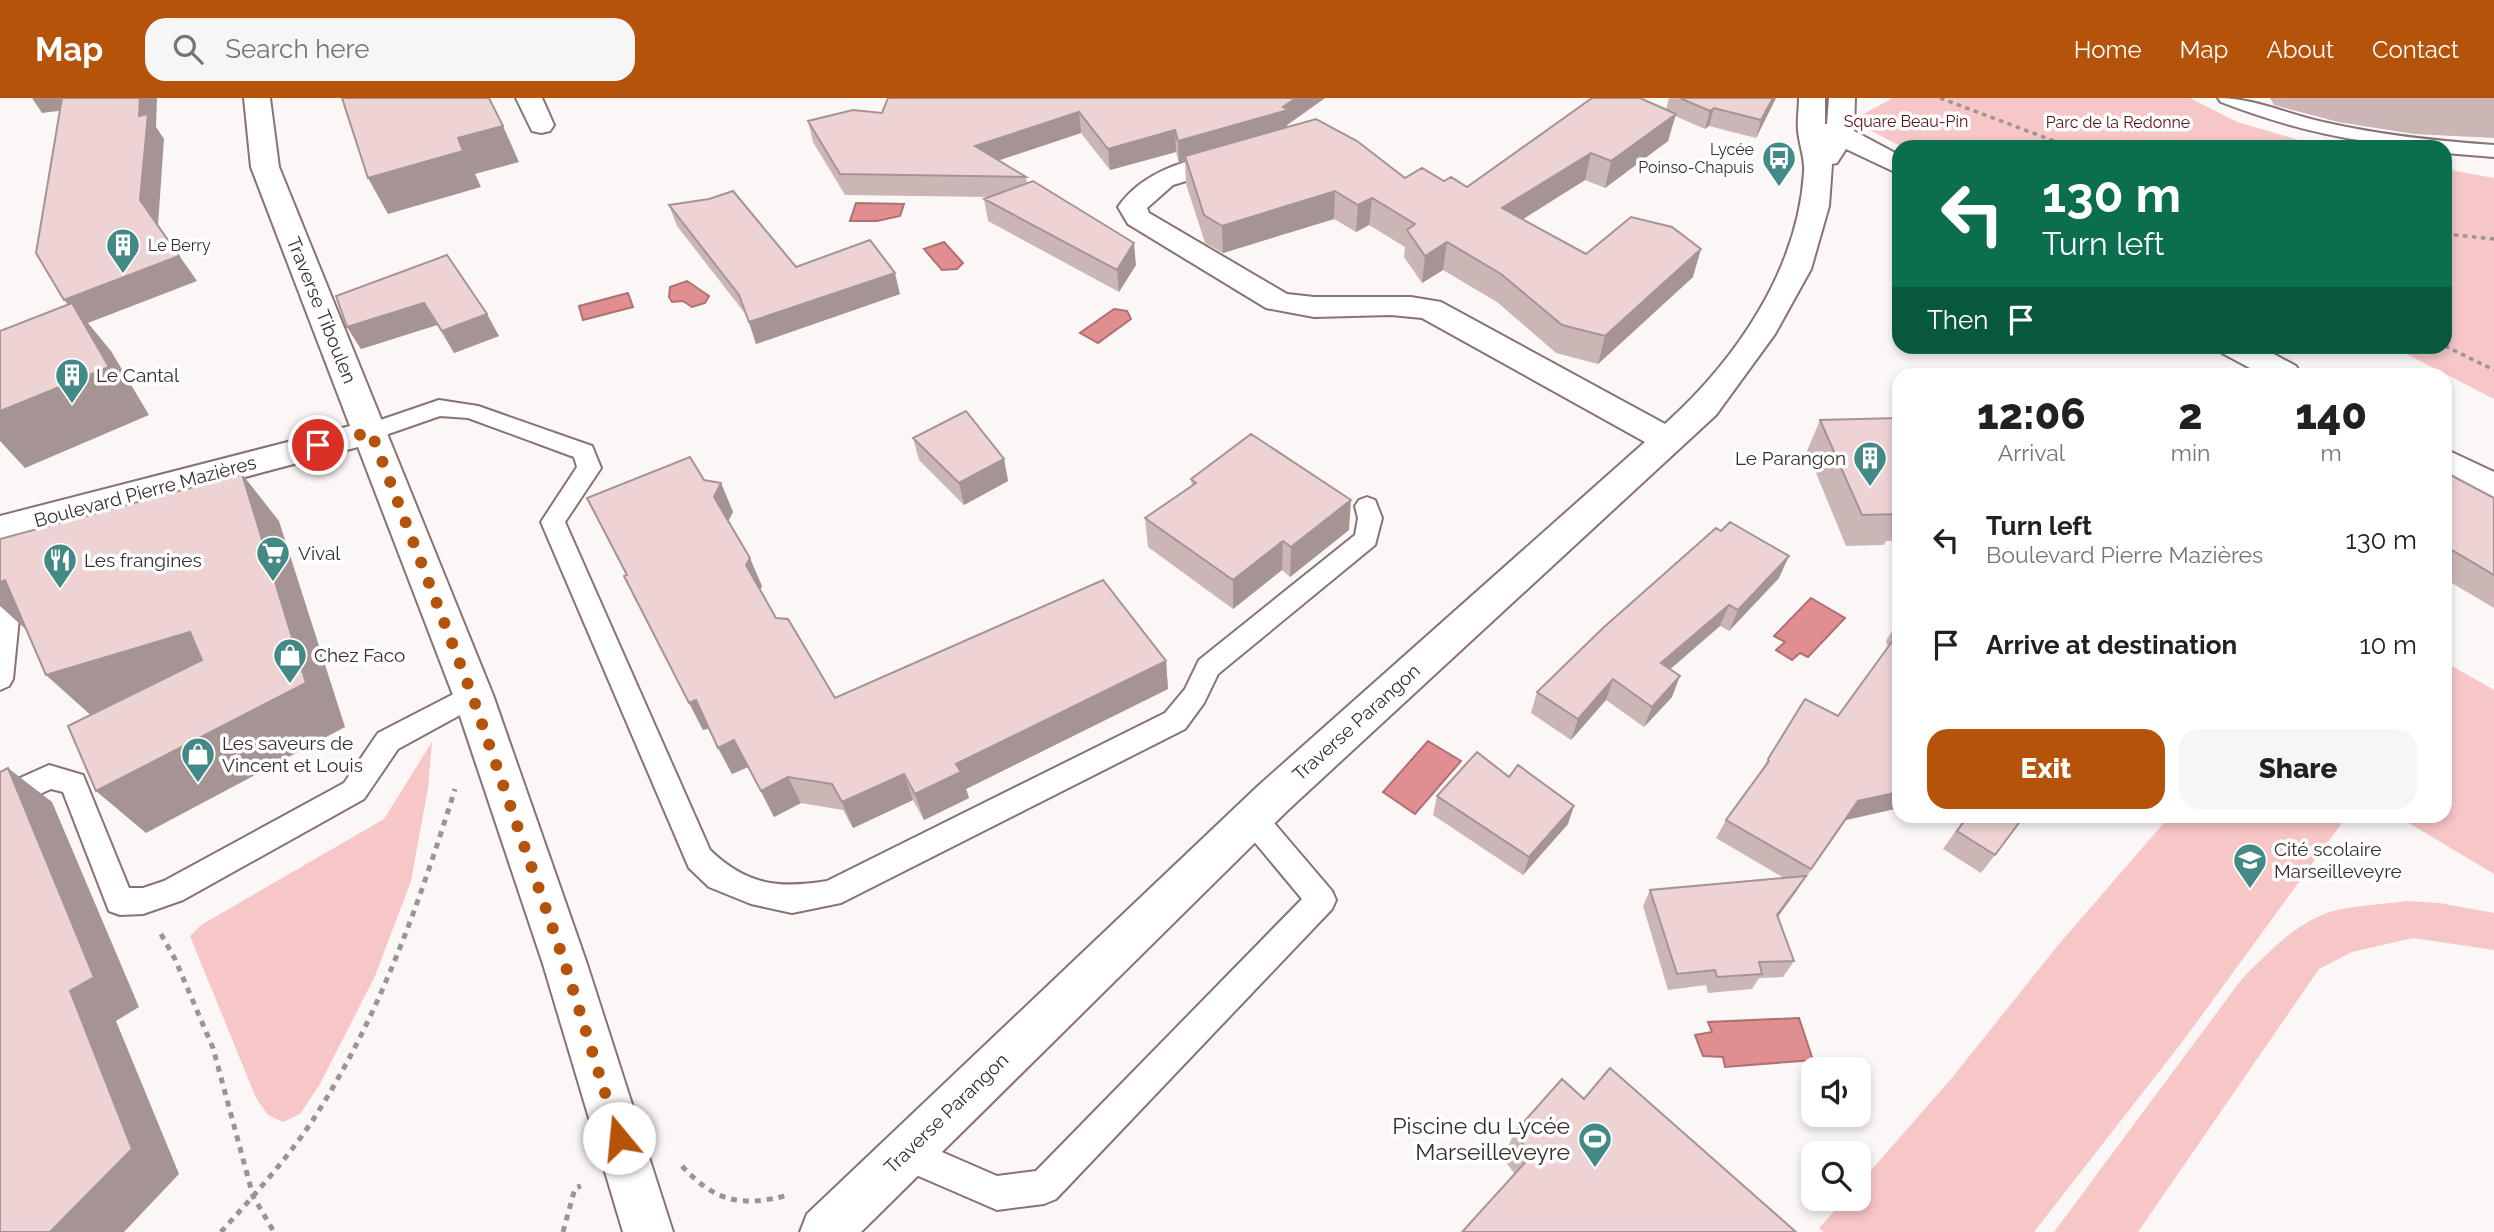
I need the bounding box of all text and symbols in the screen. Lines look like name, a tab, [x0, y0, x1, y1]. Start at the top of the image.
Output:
search box	[145, 18, 635, 81]
text: Map	[35, 30, 103, 69]
icon: search	[169, 30, 207, 68]
text: Search here	[225, 34, 370, 64]
text: Home	[2074, 35, 2142, 64]
text: Map	[2180, 35, 2228, 64]
text: About	[2266, 35, 2334, 64]
text: Contact	[2372, 35, 2459, 64]
park label: Square Beau-Pin	[1844, 112, 1968, 131]
park label: Parc de la Redonne	[2046, 113, 2190, 132]
bus stop icon: Lycée Poinso-Chapuis	[1760, 139, 1798, 188]
place label: Lycée Poinso-Chapuis	[1638, 140, 1754, 177]
text: 130 m	[2042, 166, 2181, 223]
icon: left	[1927, 168, 2018, 259]
text: Turn left	[2042, 225, 2164, 262]
building icon: Le Berry	[104, 226, 142, 275]
street label: Traverse Tiboulen	[283, 233, 361, 387]
place label: Le Berry	[148, 236, 211, 255]
icon: arrive	[2002, 301, 2040, 339]
text: Then	[1927, 305, 1988, 335]
building icon: Le Cantal	[53, 356, 91, 405]
place label: Le Cantal	[96, 364, 180, 386]
text: 12:06	[1977, 390, 2086, 439]
text: 2	[2178, 390, 2203, 439]
text: 140	[2295, 390, 2367, 439]
pin	[288, 415, 348, 475]
icon: arrive	[299, 426, 337, 464]
building icon: Le Parangon	[1851, 439, 1889, 488]
text: Arrival	[1998, 439, 2065, 466]
text: min	[2171, 439, 2210, 466]
text: m	[2321, 439, 2342, 466]
place label: Le Parangon	[1735, 447, 1846, 469]
street label: Boulevard Pierre Mazières	[32, 451, 258, 531]
text: Turn left	[1986, 511, 2092, 541]
icon: left	[1927, 521, 1965, 559]
text: 130 m	[2346, 525, 2417, 555]
supermarket icon: Vival	[254, 534, 292, 583]
restaurant icon: Les frangines	[41, 541, 79, 590]
text: Boulevard Pierre Mazières	[1986, 541, 2263, 568]
place label: Vival	[298, 542, 341, 564]
place label: Les frangines	[84, 549, 202, 571]
icon: arrive	[1927, 626, 1965, 664]
text: Arrive at destination	[1986, 630, 2237, 660]
text: 10 m	[2359, 630, 2417, 660]
shop icon: Chez Faco	[271, 636, 309, 685]
place label: Chez Faco	[314, 644, 405, 666]
street label: Traverse Parangon	[1288, 659, 1424, 785]
button: Exit	[1927, 729, 2165, 809]
button: Share	[2179, 729, 2417, 809]
place label: Les saveurs de Vincent et Louis	[222, 732, 363, 776]
shop icon: Les saveurs de Vincent et Louis	[179, 735, 217, 784]
place label: Cité scolaire Marseilleveyre	[2274, 838, 2402, 882]
school or university icon: Cité scolaire Marseilleveyre	[2231, 841, 2269, 890]
street label: Traverse Parangon	[880, 1048, 1012, 1178]
map controls	[1801, 1057, 1871, 1211]
button: sound	[1801, 1057, 1871, 1127]
position arrow	[582, 1101, 656, 1175]
place label: Piscine du Lycée Marseilleveyre	[1392, 1112, 1570, 1165]
sports icon: Piscine du Lycée Marseilleveyre	[1576, 1120, 1614, 1169]
button: search	[1801, 1141, 1871, 1211]

